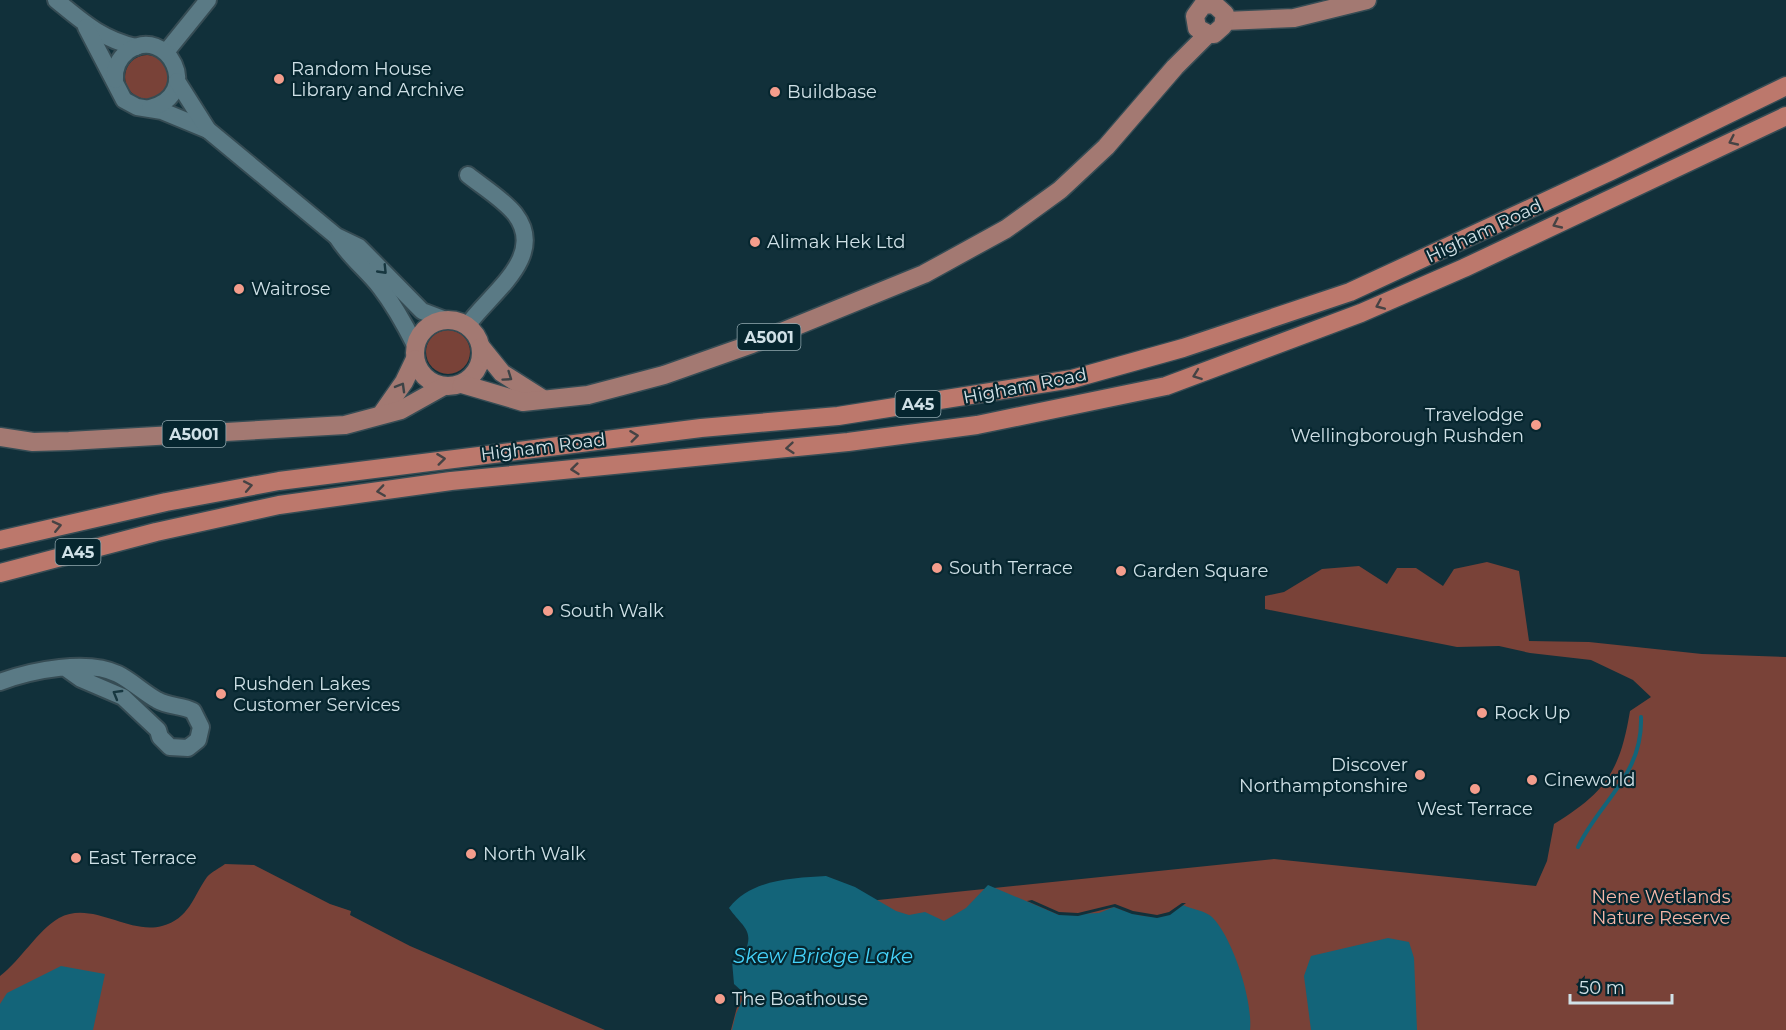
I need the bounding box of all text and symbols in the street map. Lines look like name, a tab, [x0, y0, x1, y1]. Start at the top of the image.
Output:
place label: Random House Library and Archive	[291, 58, 464, 101]
marker: Random House Library and Archive	[272, 72, 286, 86]
place label: Buildbase	[787, 81, 877, 103]
marker: Buildbase	[768, 85, 782, 99]
one-way arrow	[1729, 133, 1740, 145]
street label: Higham Road	[1422, 195, 1546, 267]
one-way arrow	[1552, 217, 1563, 229]
place label: Alimak Hek Ltd	[767, 231, 905, 253]
marker: Alimak Hek Ltd	[748, 235, 762, 249]
one-way arrow	[376, 264, 387, 274]
place label: Waitrose	[251, 278, 331, 300]
marker: Waitrose	[232, 282, 246, 296]
one-way arrow	[1375, 298, 1386, 310]
road number: A5001	[738, 324, 800, 350]
street label: Higham Road	[961, 363, 1089, 409]
one-way arrow	[1193, 367, 1203, 380]
one-way arrow	[502, 370, 513, 381]
one-way arrow	[394, 383, 405, 393]
road number: A45	[896, 391, 940, 417]
place label: Travelodge Wellingborough Rushden	[1291, 404, 1524, 447]
marker: Travelodge Wellingborough Rushden	[1529, 418, 1543, 432]
road number: A5001	[162, 421, 226, 447]
street label: Higham Road	[479, 428, 607, 466]
one-way arrow	[630, 430, 639, 442]
one-way arrow	[785, 441, 794, 454]
one-way arrow	[436, 454, 445, 466]
one-way arrow	[570, 462, 579, 475]
one-way arrow	[242, 480, 252, 493]
one-way arrow	[376, 484, 385, 496]
one-way arrow	[51, 520, 61, 533]
road number: A45	[56, 539, 100, 565]
place label: South Terrace	[949, 557, 1073, 579]
place label: Garden Square	[1133, 560, 1268, 582]
marker: South Terrace	[930, 561, 944, 575]
marker: Garden Square	[1114, 564, 1128, 578]
place label: South Walk	[560, 600, 664, 622]
marker: South Walk	[541, 604, 555, 618]
place label: Rushden Lakes Customer Services	[233, 673, 400, 716]
marker: Rushden Lakes Customer Services	[214, 687, 228, 701]
one-way arrow	[113, 690, 123, 701]
place label: Rock Up	[1494, 702, 1570, 724]
marker: Rock Up	[1475, 706, 1489, 720]
place label: Discover Northamptonshire	[1239, 754, 1408, 797]
marker: Discover Northamptonshire	[1413, 768, 1427, 782]
place label: Cineworld	[1544, 769, 1635, 791]
marker: Cineworld	[1525, 773, 1539, 787]
marker: West Terrace	[1468, 782, 1482, 796]
place label: West Terrace	[1417, 798, 1533, 820]
place label: North Walk	[483, 843, 586, 865]
place label: East Terrace	[88, 847, 197, 869]
marker: North Walk	[464, 847, 478, 861]
marker: East Terrace	[69, 851, 83, 865]
park label: Nene Wetlands Nature Reserve	[1591, 886, 1731, 929]
water label: Skew Bridge Lake	[733, 944, 913, 968]
scale bar	[1570, 967, 1672, 1005]
text: 50 m	[1579, 977, 1625, 999]
place label: The Boathouse	[732, 988, 868, 1010]
marker: The Boathouse	[713, 992, 727, 1006]

